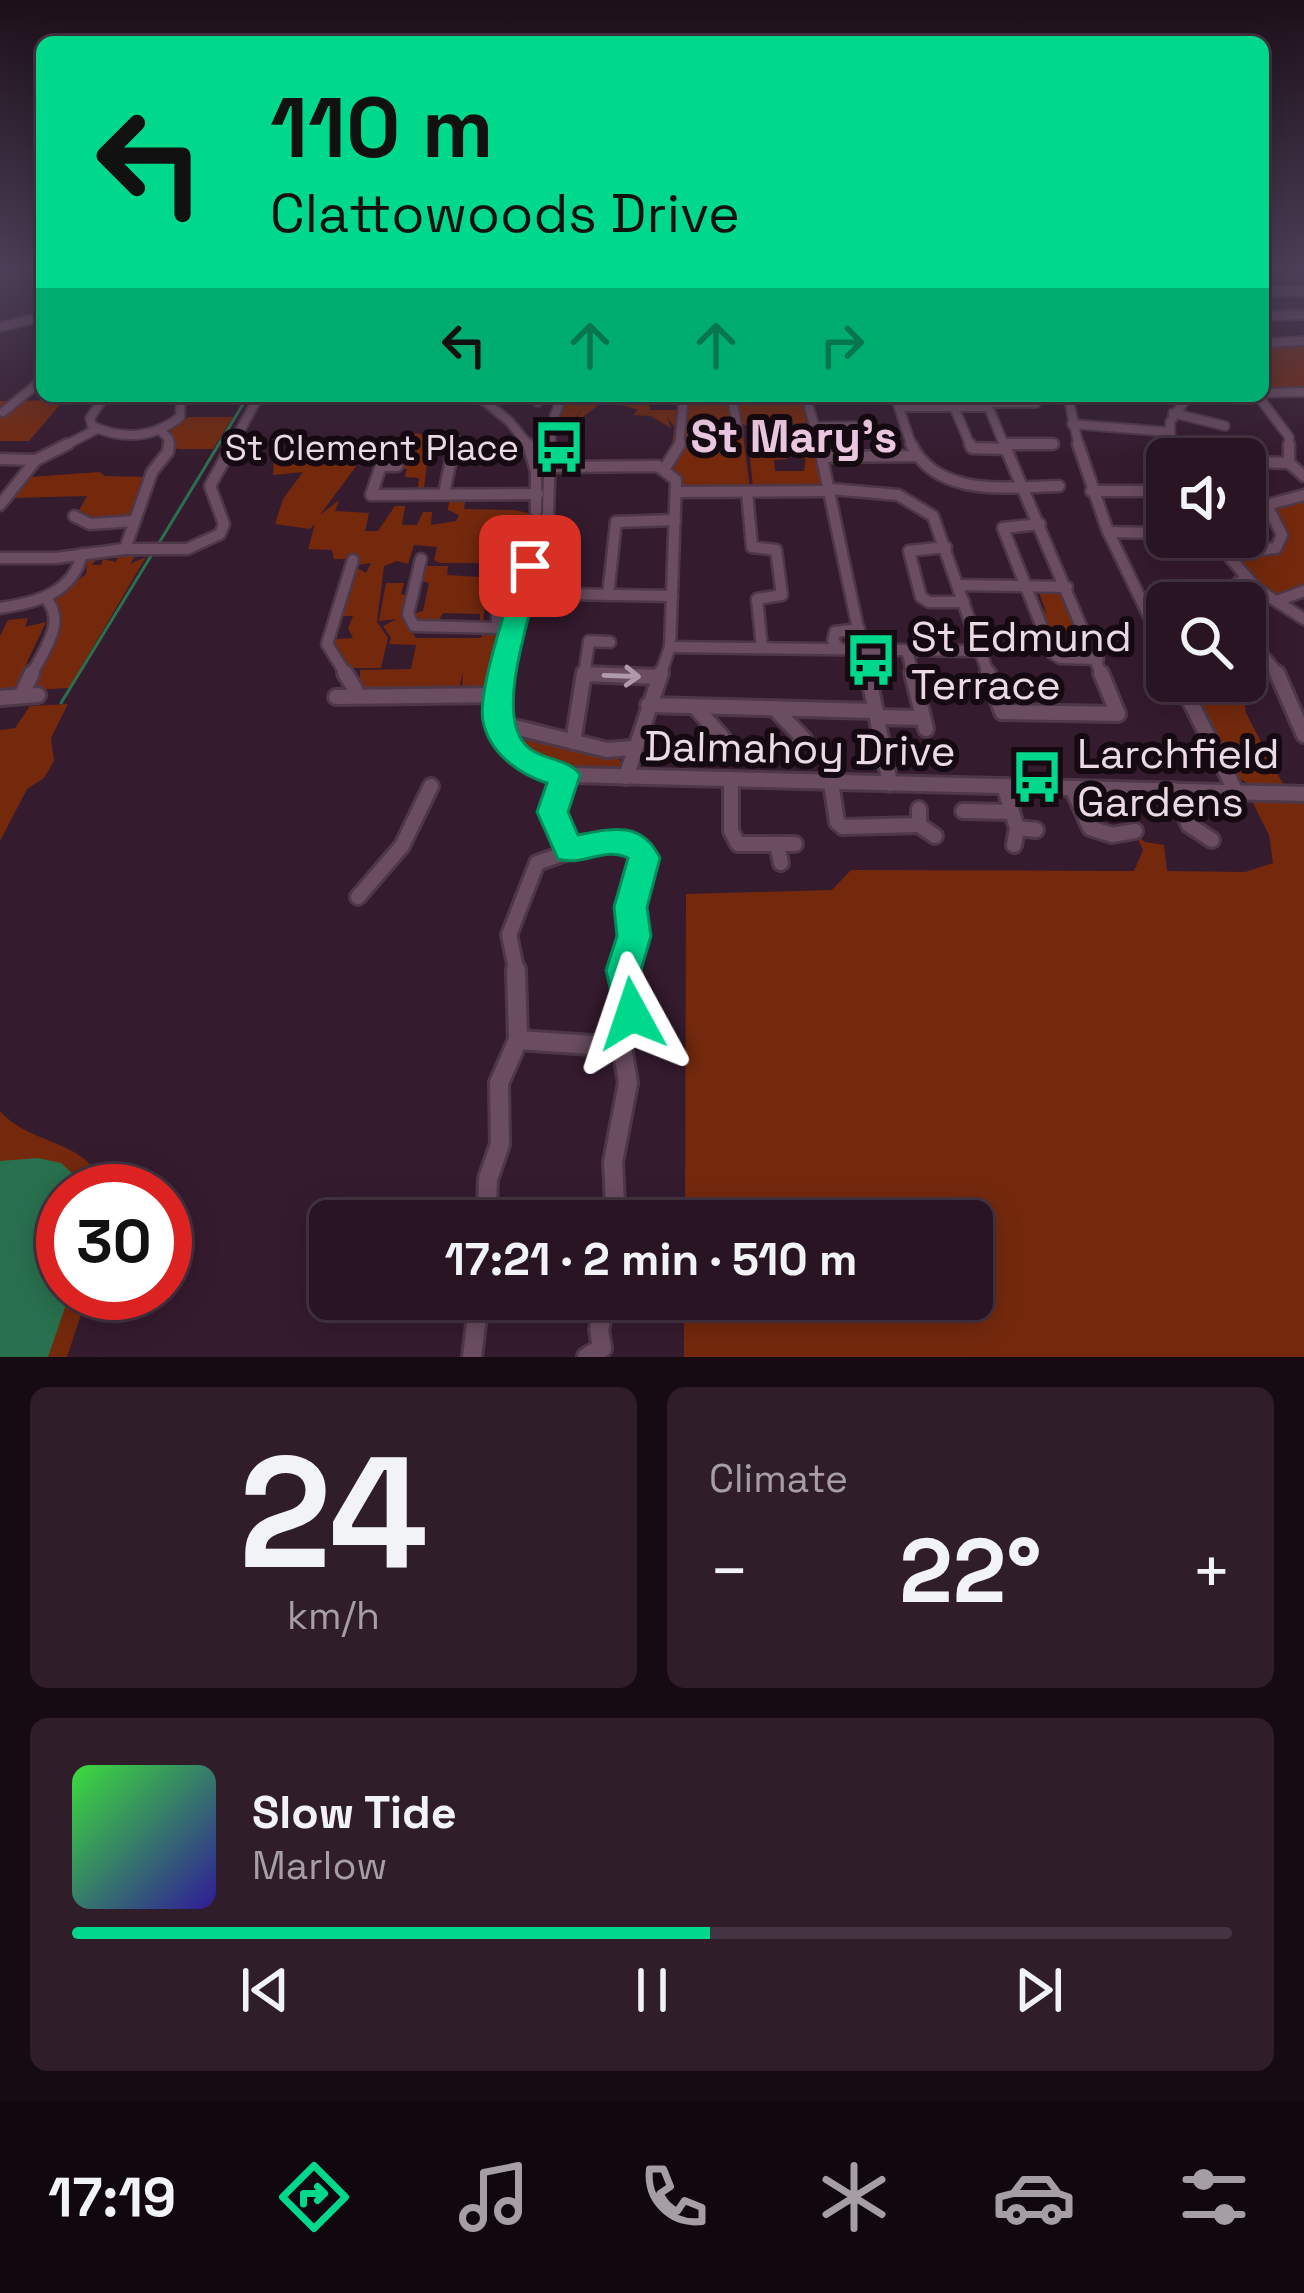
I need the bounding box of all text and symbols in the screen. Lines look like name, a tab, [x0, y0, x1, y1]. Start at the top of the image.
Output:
text: 110 m	[270, 74, 493, 182]
icon: left	[72, 84, 228, 240]
text: Clattowoods Drive	[270, 179, 740, 248]
icon: left	[431, 312, 497, 378]
icon: ahead	[557, 312, 623, 378]
icon: ahead	[683, 312, 749, 378]
icon: right	[809, 312, 875, 378]
district label: St Mary's	[691, 408, 897, 465]
bus stop icon: St Clement Place	[530, 418, 588, 476]
place label: St Clement Place	[225, 425, 519, 471]
map controls	[1146, 438, 1266, 702]
button: sound	[1146, 438, 1266, 558]
pin	[479, 515, 581, 617]
icon: arrive	[497, 533, 563, 599]
button: search	[1146, 582, 1266, 702]
place label: St Edmund Terrace	[911, 610, 1132, 711]
bus stop icon: St Edmund Terrace	[842, 631, 900, 689]
one-way arrow	[602, 664, 641, 687]
street label: Dalmahoy Drive	[644, 719, 956, 778]
place label: Larchfield Gardens	[1077, 727, 1279, 828]
bus stop icon: Larchfield Gardens	[1008, 748, 1066, 806]
position arrow	[569, 951, 695, 1077]
speed limit sign: 30	[36, 1164, 192, 1320]
text: 17:21 · 2 min · 510 m	[445, 1231, 857, 1288]
text: 24	[239, 1413, 428, 1613]
text: Climate	[709, 1454, 848, 1503]
text: 22°	[899, 1513, 1042, 1628]
text: −	[709, 1529, 750, 1613]
text: +	[1191, 1529, 1232, 1613]
text: km/h	[287, 1591, 380, 1640]
text: Slow Tide	[252, 1784, 457, 1841]
text: Marlow	[252, 1841, 387, 1890]
icon: previous	[232, 1957, 298, 2023]
icon: pause	[619, 1957, 685, 2023]
icon: next	[1006, 1957, 1072, 2023]
icon: directions	[272, 2155, 356, 2239]
icon: music	[452, 2155, 536, 2239]
icon: phone	[632, 2155, 716, 2239]
icon: climate	[812, 2155, 896, 2239]
icon: car	[992, 2155, 1076, 2239]
icon: filters	[1172, 2155, 1256, 2239]
text: 17:19	[48, 2163, 176, 2232]

